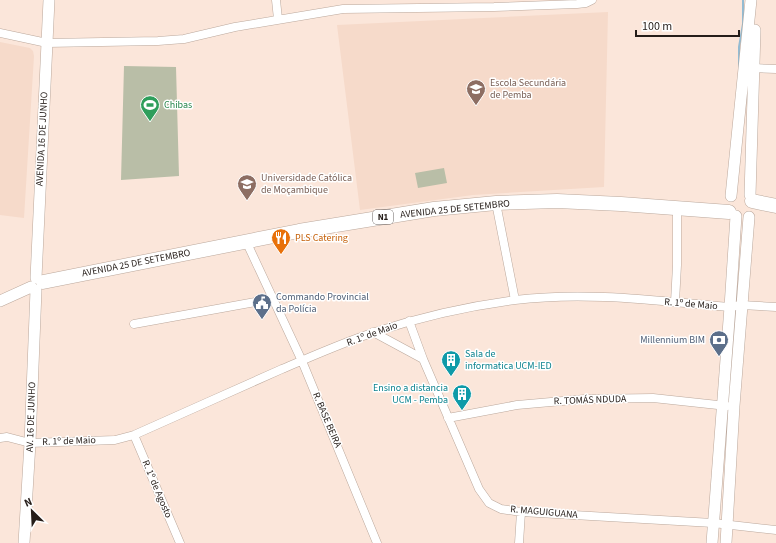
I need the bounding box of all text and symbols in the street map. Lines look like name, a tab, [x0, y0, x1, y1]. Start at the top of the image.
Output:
scale bar	[636, 12, 739, 38]
text: 100 m	[642, 18, 672, 35]
place label: Escola Secundária de Pemba	[490, 76, 566, 102]
school or university icon: Escola Secundária de Pemba	[465, 78, 487, 106]
street label: AVENIDA 16 DE JUNHO	[33, 91, 51, 187]
sports icon: Chibas	[139, 94, 161, 122]
place label: Chibas	[164, 98, 192, 112]
place label: Universidade Católica de Moçambique	[261, 171, 352, 197]
school or university icon: Universidade Católica de Moçambique	[236, 173, 258, 201]
street label: AVENIDA 25 DE SETEMBRO	[399, 196, 511, 222]
road number: N1	[373, 210, 393, 224]
restaurant icon: PLS Catering	[270, 227, 292, 255]
place label: PLS Catering	[295, 231, 348, 245]
street label: AVENIDA 25 DE SETEMBRO	[80, 246, 192, 280]
place label: Commando Provincial da Polícia	[276, 290, 369, 316]
public building icon: Commando Provincial da Polícia	[251, 292, 273, 320]
street label: R. 1º de Maio	[664, 295, 718, 313]
street label: R. 1º de Maio	[344, 318, 400, 350]
bank icon: Millennium BIM	[708, 329, 730, 357]
place label: Millennium BIM	[640, 333, 705, 347]
place label: Sala de informatica UCM-IED	[465, 347, 552, 373]
building icon: Sala de informatica UCM-IED	[440, 349, 462, 377]
street label: AV. 16 DE JUNHO	[23, 381, 39, 452]
place label: Ensino a distancia UCM - Pemba	[373, 381, 448, 407]
building icon: Ensino a distancia UCM - Pemba	[451, 383, 473, 411]
street label: R. BASE BEIRA	[309, 390, 345, 450]
street label: R. TOMÁS NDUDA	[554, 392, 627, 408]
street label: R. 1º de Maio	[42, 433, 96, 449]
street label: R. 1º de Agosto	[139, 458, 175, 520]
north arrow	[12, 491, 52, 531]
text: N	[22, 494, 35, 511]
street label: R. MAGUIGUANA	[510, 502, 579, 522]

